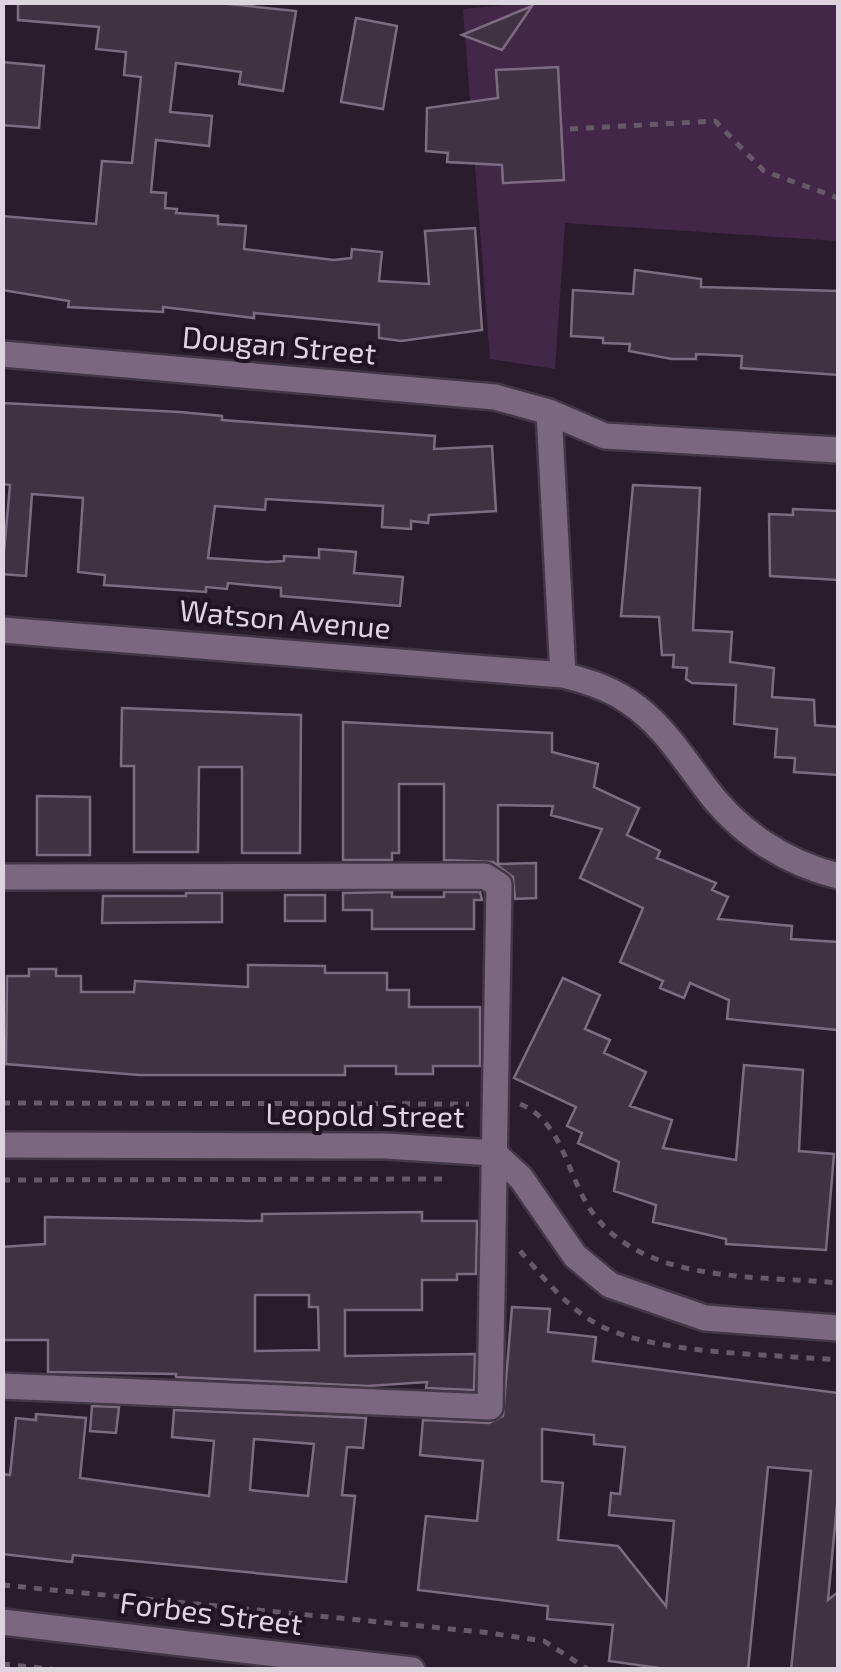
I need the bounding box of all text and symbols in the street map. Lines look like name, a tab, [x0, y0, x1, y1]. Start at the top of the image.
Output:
street label: Dougan Street	[181, 318, 378, 370]
street label: Watson Avenue	[178, 591, 392, 645]
street label: Leopold Street	[265, 1094, 465, 1134]
street label: Forbes Street	[118, 1583, 304, 1641]

